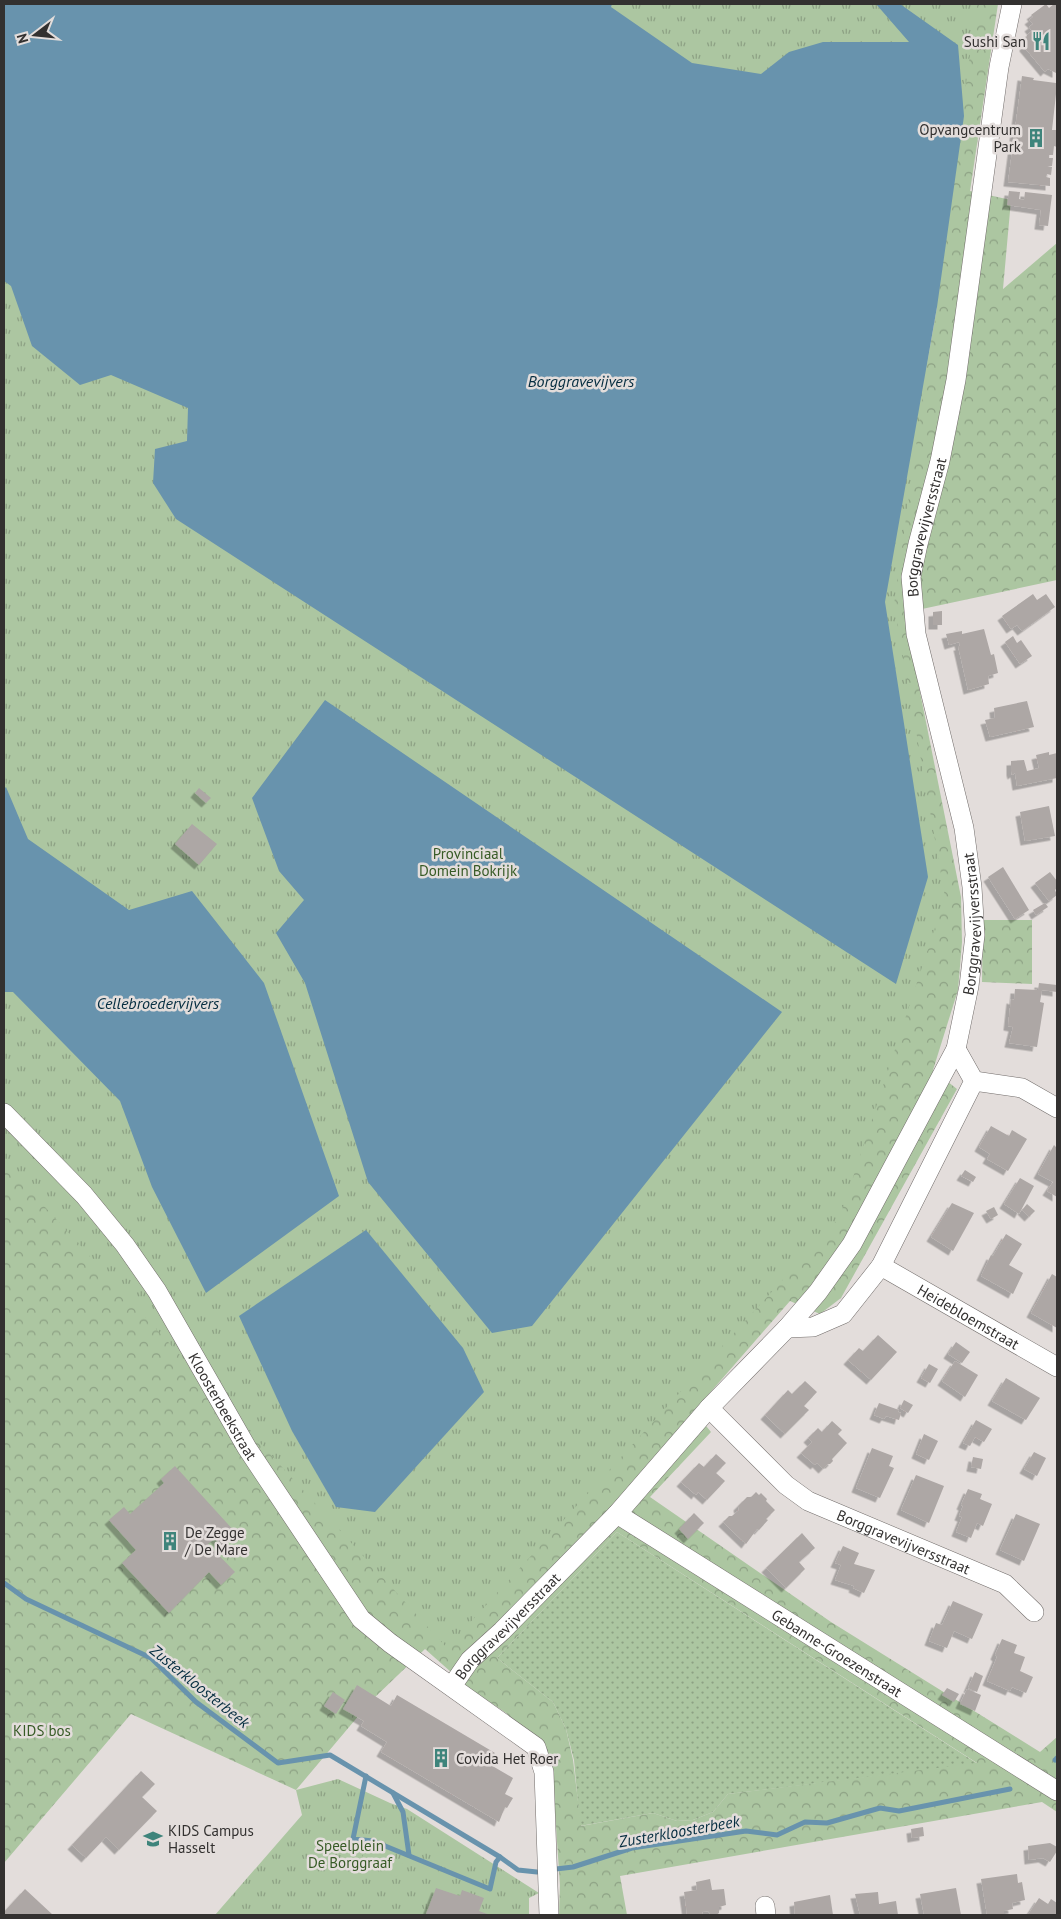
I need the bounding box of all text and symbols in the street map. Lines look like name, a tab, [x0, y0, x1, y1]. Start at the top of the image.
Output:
north arrow	[10, 10, 60, 60]
restaurant icon: Sushi San	[1030, 30, 1052, 52]
text: N	[13, 32, 32, 45]
place label: Sushi San	[964, 32, 1026, 51]
place label: Opvangcentrum Park	[919, 120, 1022, 156]
building icon: Opvangcentrum Park	[1025, 127, 1047, 149]
water label: Borggravevijvers	[528, 371, 635, 391]
street label: Borggravevijversstraat	[901, 456, 950, 598]
park label: Provinciaal Domein Bokrijk	[419, 844, 518, 880]
street label: Borggravevijversstraat	[958, 852, 985, 997]
water label: Cellebroedervijvers	[97, 993, 220, 1013]
street label: Heidebloemstraat	[914, 1280, 1023, 1353]
street label: Kloosterbeekstraat	[185, 1349, 262, 1463]
street label: Borggravevijversstraat	[834, 1505, 973, 1578]
place label: De Zegge / De Mare	[184, 1523, 248, 1559]
building icon: De Zegge / De Mare	[159, 1530, 181, 1552]
street label: Borggravevijversstraat	[450, 1568, 564, 1683]
street label: Gebanne-Groezenstraat	[768, 1604, 906, 1701]
water label: Zusterkloosterbeek	[145, 1639, 254, 1733]
park label: KIDS bos	[13, 1721, 71, 1740]
building icon: Covida Het Roer	[430, 1747, 452, 1769]
place label: Covida Het Roer	[456, 1749, 558, 1768]
water label: Zusterkloosterbeek	[616, 1810, 742, 1852]
place label: KIDS Campus Hasselt	[168, 1821, 254, 1857]
school or university icon: KIDS Campus Hasselt	[142, 1828, 164, 1850]
park label: Speelplein De Borggraaf	[308, 1836, 393, 1872]

